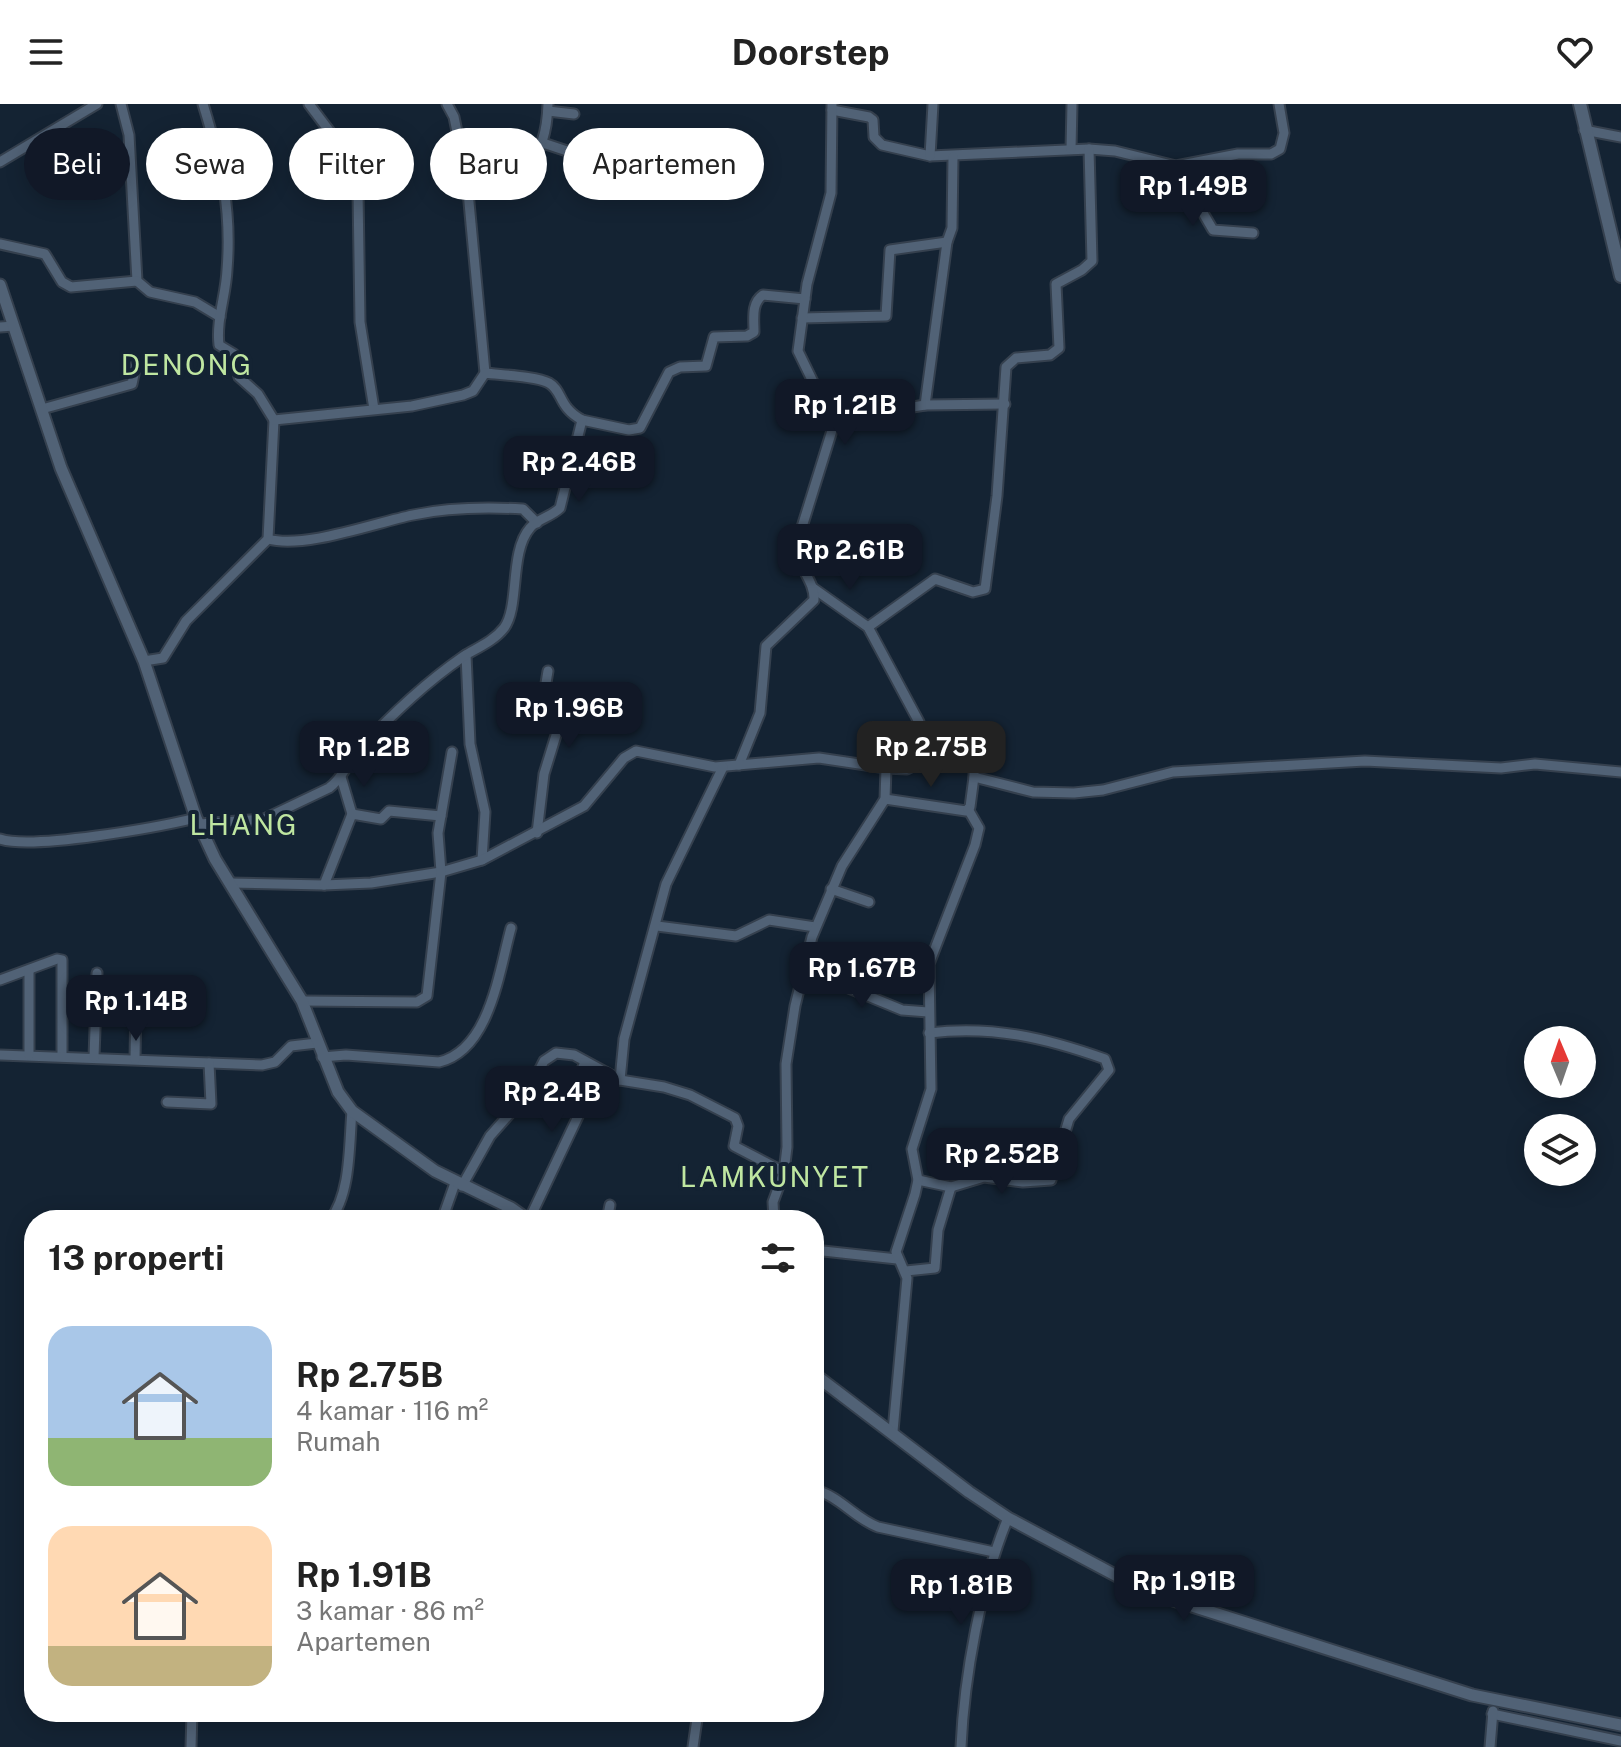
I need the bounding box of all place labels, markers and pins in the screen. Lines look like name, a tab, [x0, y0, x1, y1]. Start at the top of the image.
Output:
pin: Rp 1.49B	[1110, 160, 1276, 228]
pin: Rp 1.21B	[762, 379, 928, 447]
pin: Rp 2.46B	[496, 436, 662, 504]
pin: Rp 2.61B	[767, 524, 933, 592]
pin: Rp 1.96B	[486, 682, 652, 750]
pin: Rp 1.2B	[290, 721, 438, 789]
pin: Rp 2.75B	[848, 721, 1014, 789]
pin: Rp 1.67B	[779, 942, 945, 1010]
pin: Rp 1.14B	[53, 975, 219, 1043]
pin: Rp 2.4B	[478, 1066, 626, 1134]
pin: Rp 2.52B	[919, 1128, 1085, 1196]
pin: Rp 1.91B	[1101, 1555, 1267, 1623]
pin: Rp 1.81B	[878, 1559, 1044, 1627]

